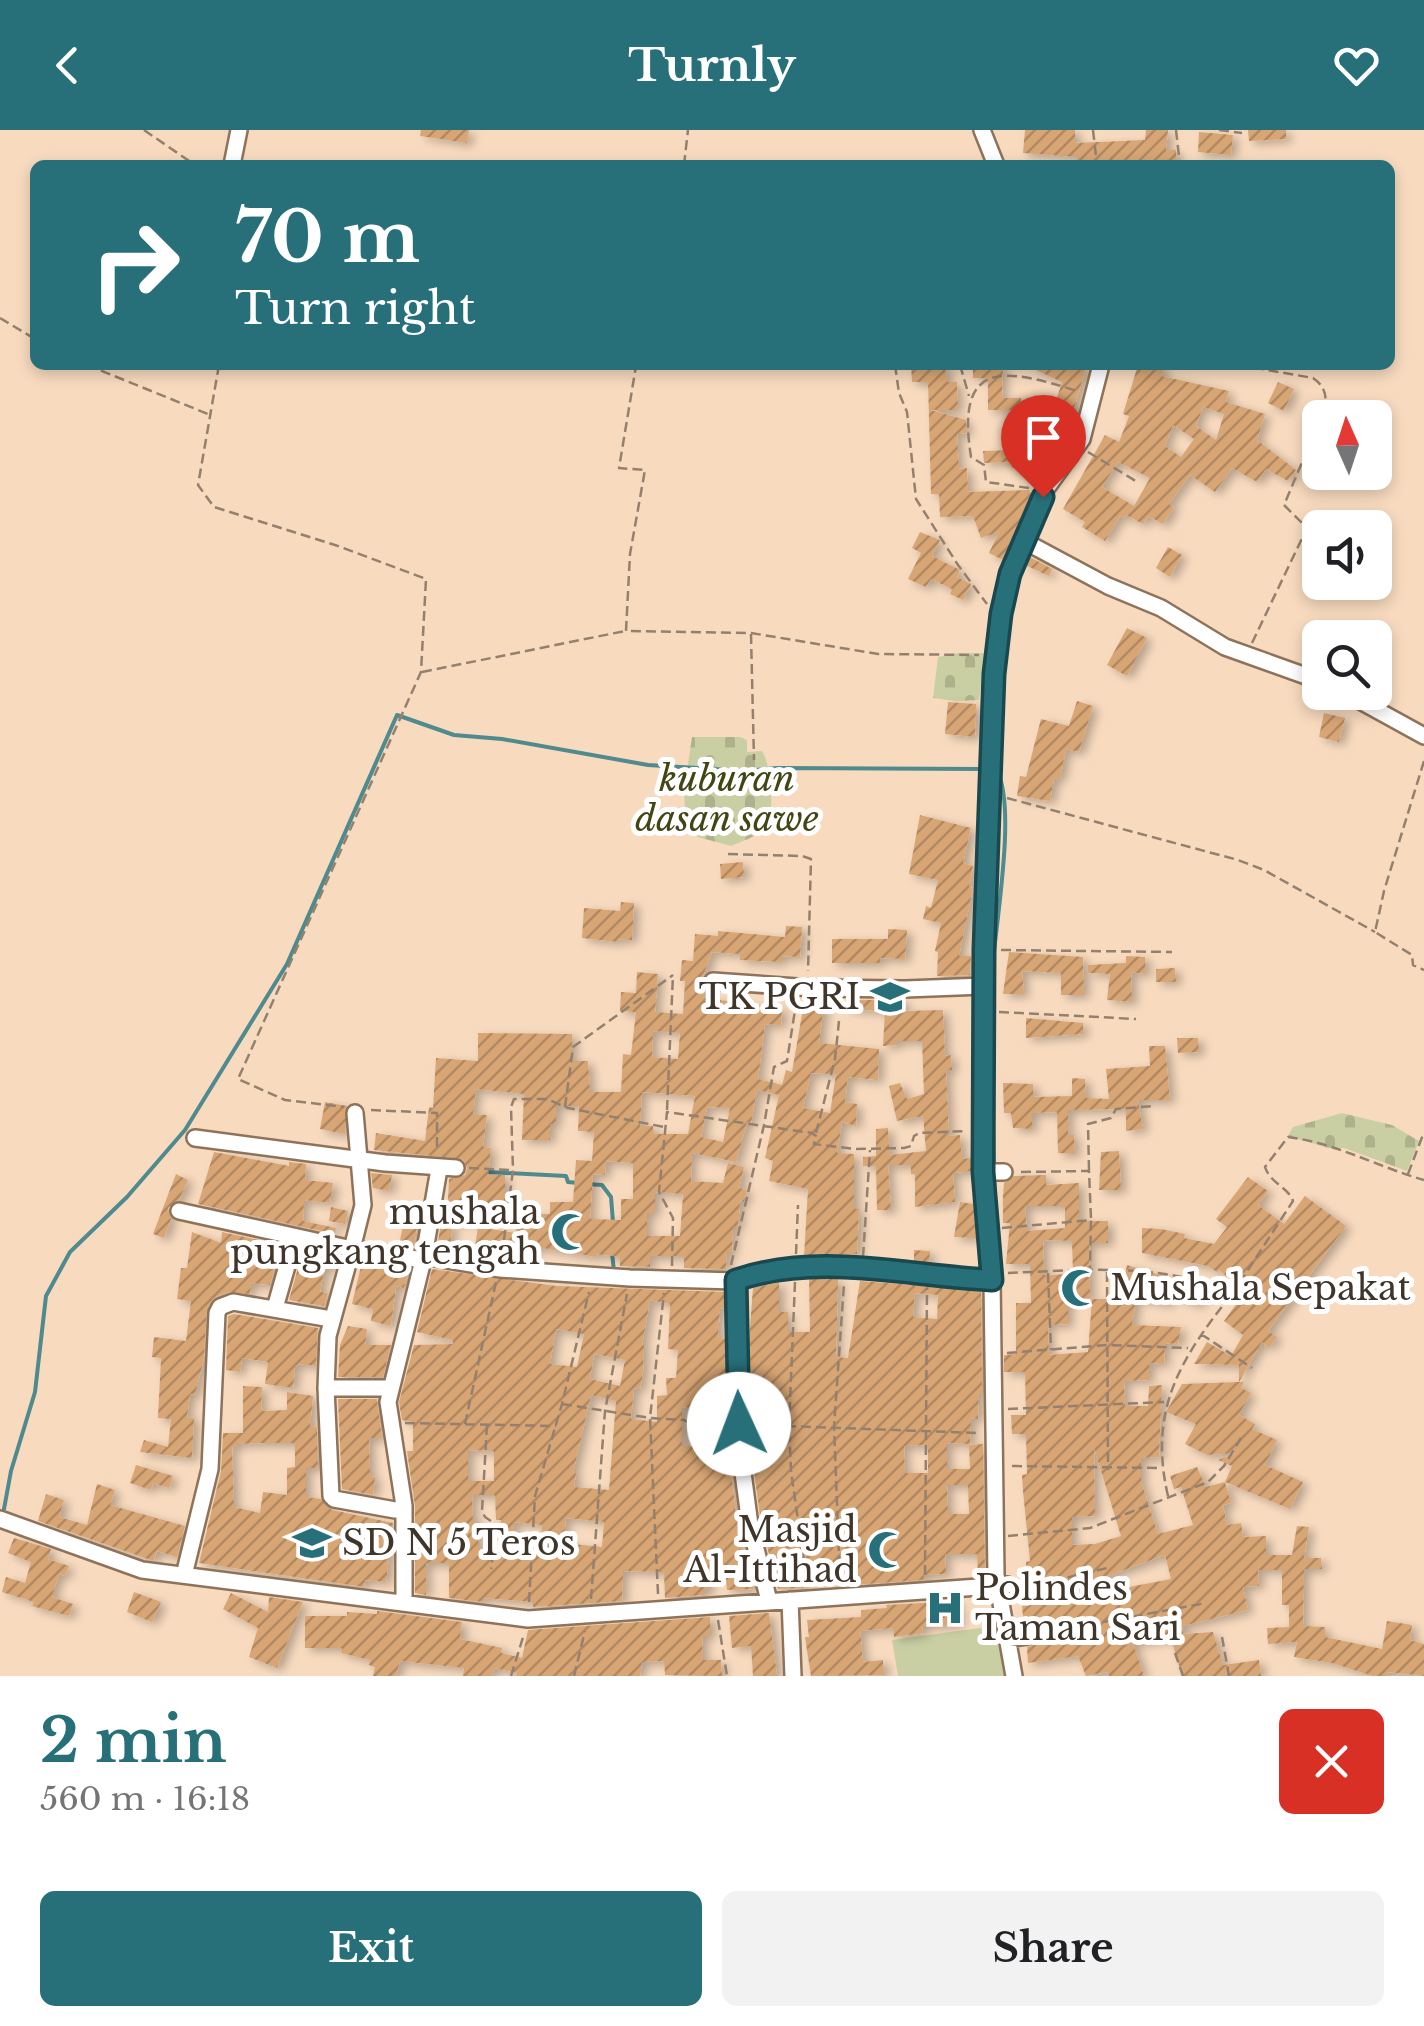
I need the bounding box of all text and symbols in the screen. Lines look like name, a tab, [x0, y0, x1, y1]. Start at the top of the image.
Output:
text: Turnly	[628, 37, 796, 93]
icon: back	[40, 38, 95, 93]
icon: heart	[1329, 38, 1384, 93]
text: 70 m	[235, 194, 420, 281]
icon: right	[70, 200, 200, 330]
text: Turn right	[235, 280, 476, 336]
pin	[1001, 395, 1086, 498]
north arrow	[1302, 400, 1392, 490]
map controls	[1302, 400, 1392, 710]
icon: arrive	[1016, 410, 1071, 465]
button: sound	[1302, 510, 1392, 600]
button: search	[1302, 620, 1392, 710]
park label: kuburan dasan sawe	[635, 757, 819, 840]
place label: TK PGRI	[699, 975, 860, 1018]
school or university icon: TK PGRI	[869, 976, 911, 1018]
place label: mushala pungkang tengah	[230, 1190, 541, 1273]
mosque icon: mushala pungkang tengah	[549, 1211, 591, 1253]
place label: Mushala Sepakat	[1110, 1266, 1411, 1309]
mosque icon: Mushala Sepakat	[1059, 1267, 1101, 1309]
position arrow	[687, 1372, 791, 1476]
place label: Masjid Al-Ittihad	[682, 1508, 857, 1591]
place label: SD N 5 Teros	[342, 1521, 576, 1564]
school or university icon: SD N 5 Teros	[291, 1522, 333, 1564]
mosque icon: Masjid Al-Ittihad	[866, 1529, 908, 1571]
place label: Polindes Taman Sari	[975, 1566, 1181, 1649]
hospital icon: Polindes Taman Sari	[924, 1587, 966, 1629]
text: 2 min	[40, 1704, 227, 1778]
button: close	[1279, 1709, 1384, 1814]
text: 560 m · 16:18	[40, 1779, 250, 1819]
button: Exit	[40, 1891, 702, 2006]
button: Share	[722, 1891, 1384, 2006]

